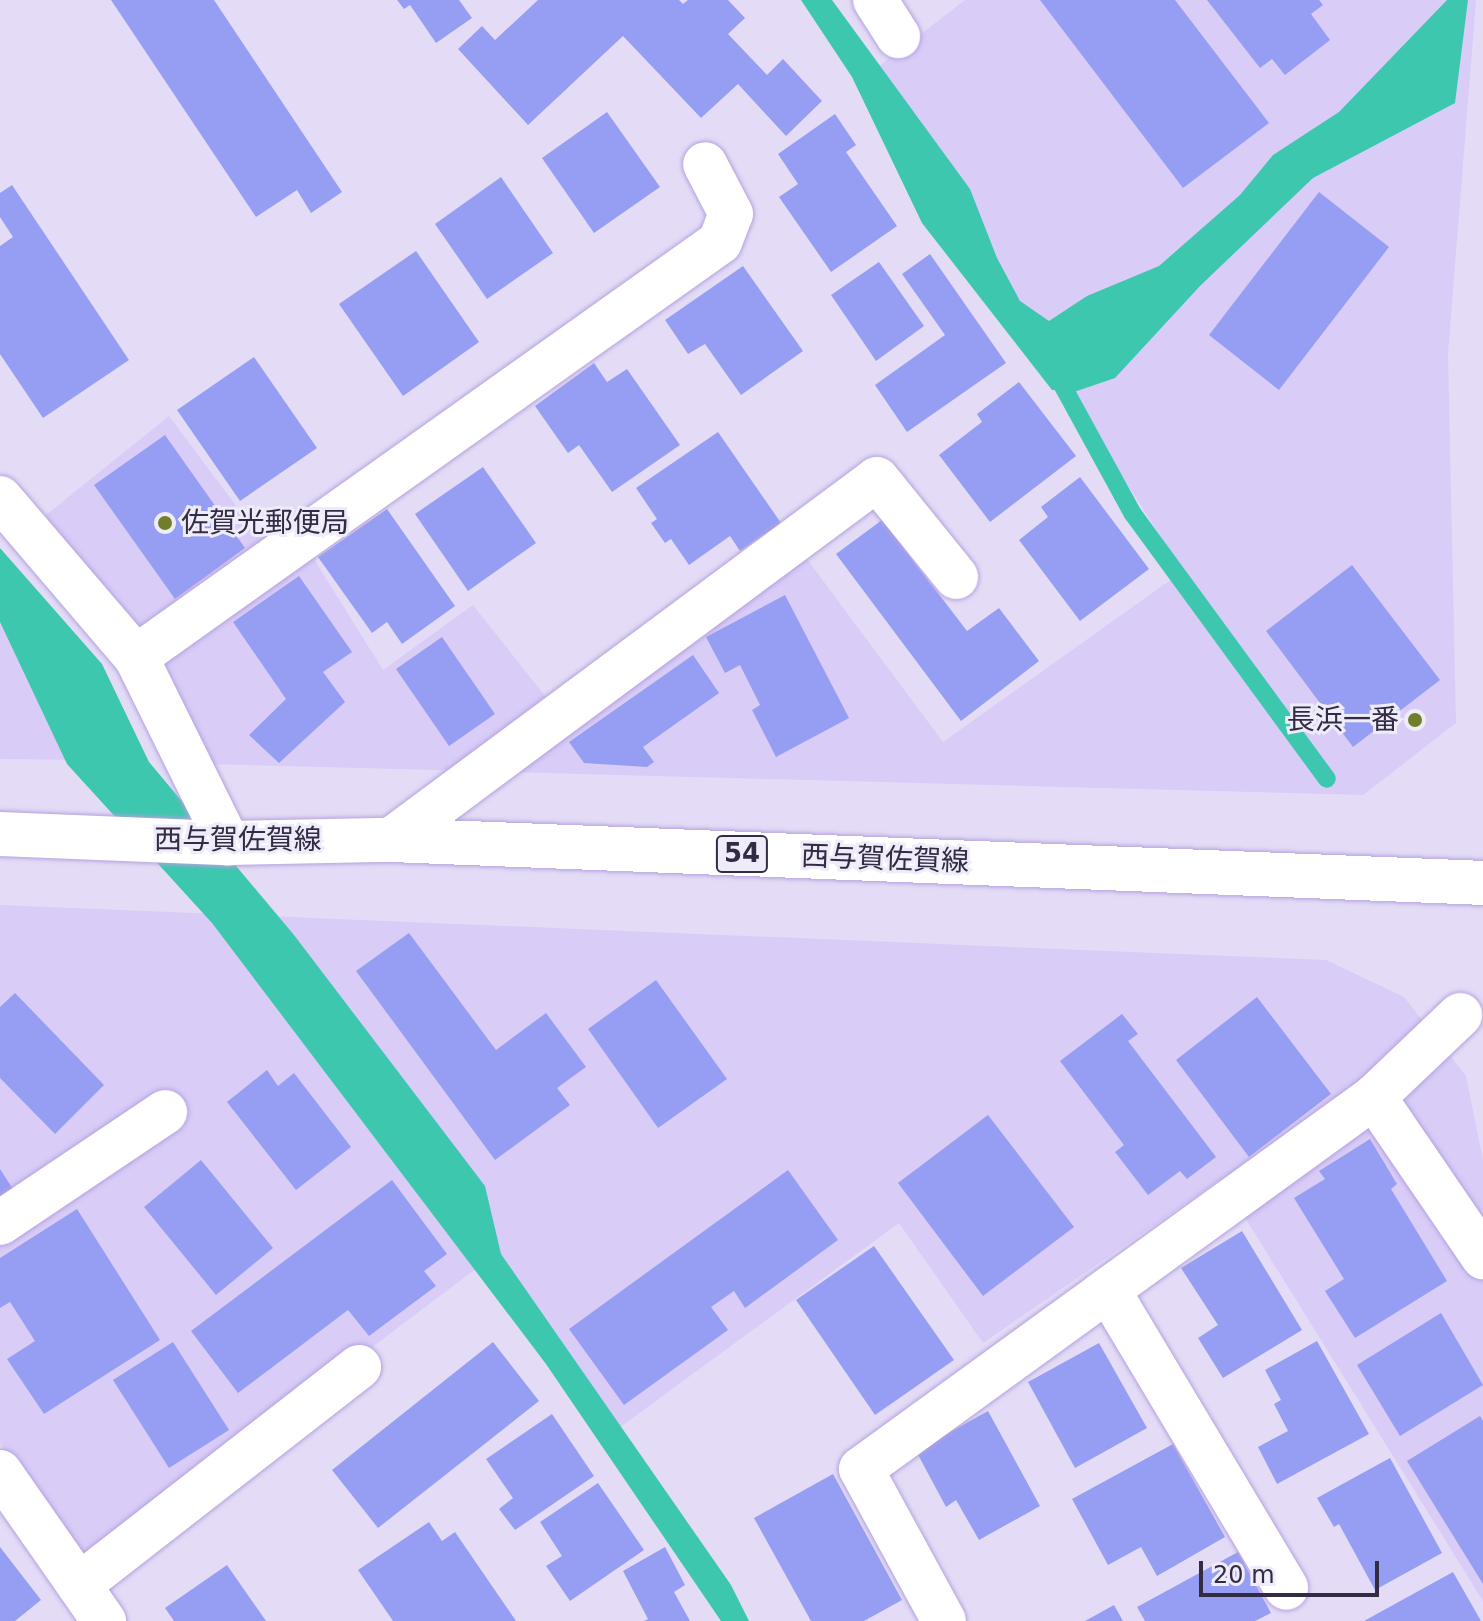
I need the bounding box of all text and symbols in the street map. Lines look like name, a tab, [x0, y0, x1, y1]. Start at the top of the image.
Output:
place label: 佐賀光郵便局	[181, 506, 349, 540]
marker: 佐賀光郵便局	[156, 514, 174, 532]
place label: 長浜一番	[1287, 703, 1399, 737]
marker: 長浜一番	[1406, 711, 1424, 729]
street label: 西与賀佐賀線	[154, 823, 322, 857]
road number: 54	[714, 832, 770, 876]
street label: 西与賀佐賀線	[800, 839, 970, 879]
scale bar	[1203, 1545, 1383, 1595]
text: 20 m	[1213, 1561, 1275, 1589]

